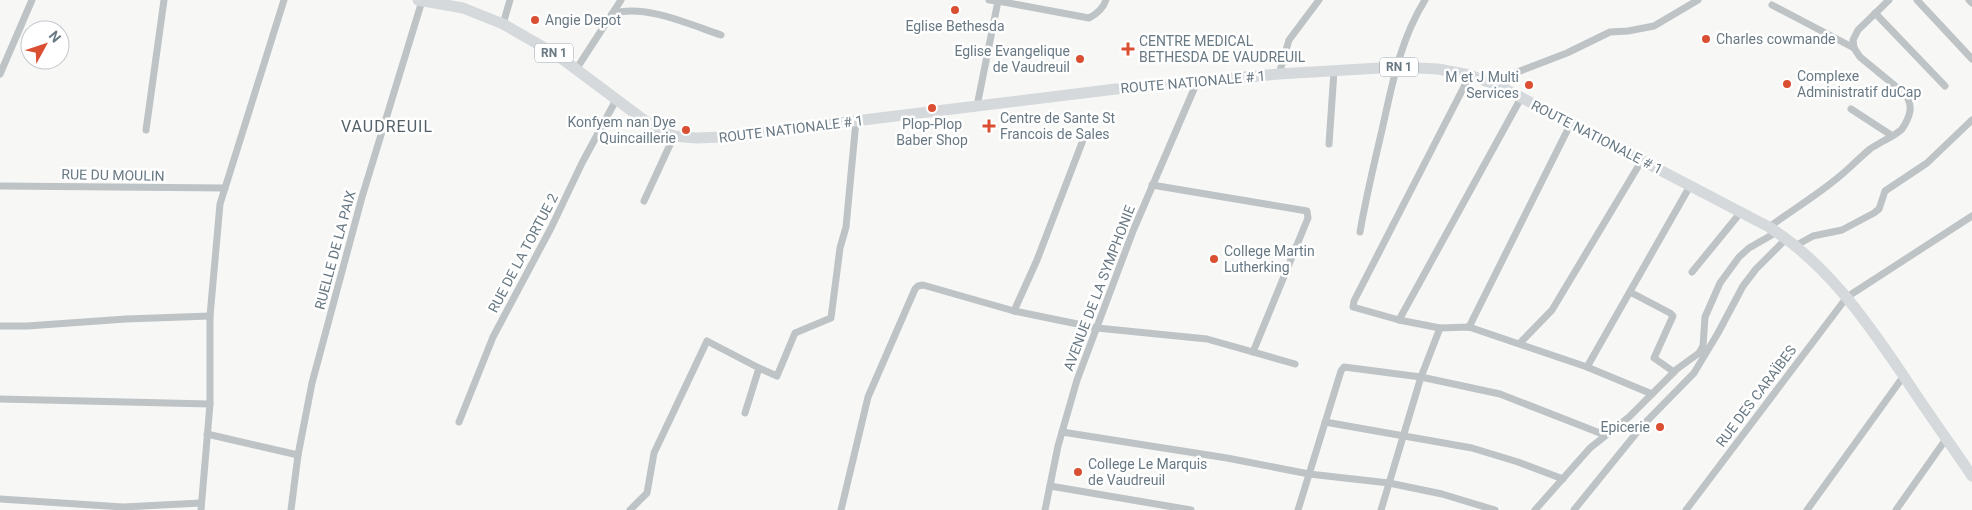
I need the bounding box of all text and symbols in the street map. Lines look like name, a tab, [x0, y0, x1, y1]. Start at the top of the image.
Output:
marker: Eglise Bethesda	[949, 4, 961, 16]
place label: Angie Depot	[545, 12, 621, 28]
marker: Angie Depot	[529, 14, 541, 26]
place label: Eglise Bethesda	[905, 18, 1005, 34]
north arrow	[20, 20, 70, 70]
text: N	[46, 28, 64, 46]
place label: Charles cowmande	[1716, 31, 1836, 47]
place label: CENTRE MEDICAL BETHESDA DE VAUDREUIL	[1139, 33, 1306, 65]
marker: Charles cowmande	[1700, 33, 1712, 45]
marker: CENTRE MEDICAL BETHESDA DE VAUDREUIL	[1121, 42, 1135, 56]
place label: Eglise Evangelique de Vaudreuil	[954, 43, 1070, 75]
road number: RN 1	[535, 44, 573, 62]
marker: Eglise Evangelique de Vaudreuil	[1074, 53, 1086, 65]
road number: RN 1	[1380, 58, 1418, 76]
street label: ROUTE NATIONALE # 1	[1120, 68, 1266, 96]
place label: Complexe Administratif duCap	[1797, 68, 1921, 100]
place label: M et J Multi Services	[1445, 69, 1519, 101]
marker: Complexe Administratif duCap	[1781, 78, 1793, 90]
marker: M et J Multi Services	[1523, 79, 1535, 91]
street label: ROUTE NATIONALE # 1	[1529, 97, 1665, 177]
marker: Plop-Plop Baber Shop	[926, 102, 938, 114]
place label: Centre de Sante St Francois de Sales	[1000, 110, 1116, 142]
street label: ROUTE NATIONALE # 1	[718, 112, 864, 146]
place label: Konfyem nan Dye Quincaillerie	[567, 114, 676, 146]
place label: Plop-Plop Baber Shop	[896, 116, 968, 148]
district label: VAUDREUIL	[341, 117, 433, 136]
marker: Centre de Sante St Francois de Sales	[982, 119, 996, 133]
marker: Konfyem nan Dye Quincaillerie	[680, 124, 692, 136]
street label: RUE DU MOULIN	[61, 166, 165, 184]
street label: RUELLE DE LA PAIX	[311, 188, 359, 311]
street label: RUE DE LA TORTUE 2	[485, 191, 561, 315]
street label: AVENUE DE LA SYMPHONIE	[1060, 203, 1138, 373]
place label: College Martin Lutherking	[1224, 243, 1315, 275]
marker: College Martin Lutherking	[1208, 253, 1220, 265]
street label: RUE DES CARAÏBES	[1713, 342, 1799, 450]
place label: Epicerie	[1600, 419, 1650, 435]
marker: Epicerie	[1654, 421, 1666, 433]
place label: College Le Marquis de Vaudreuil	[1088, 456, 1207, 488]
marker: College Le Marquis de Vaudreuil	[1072, 466, 1084, 478]

